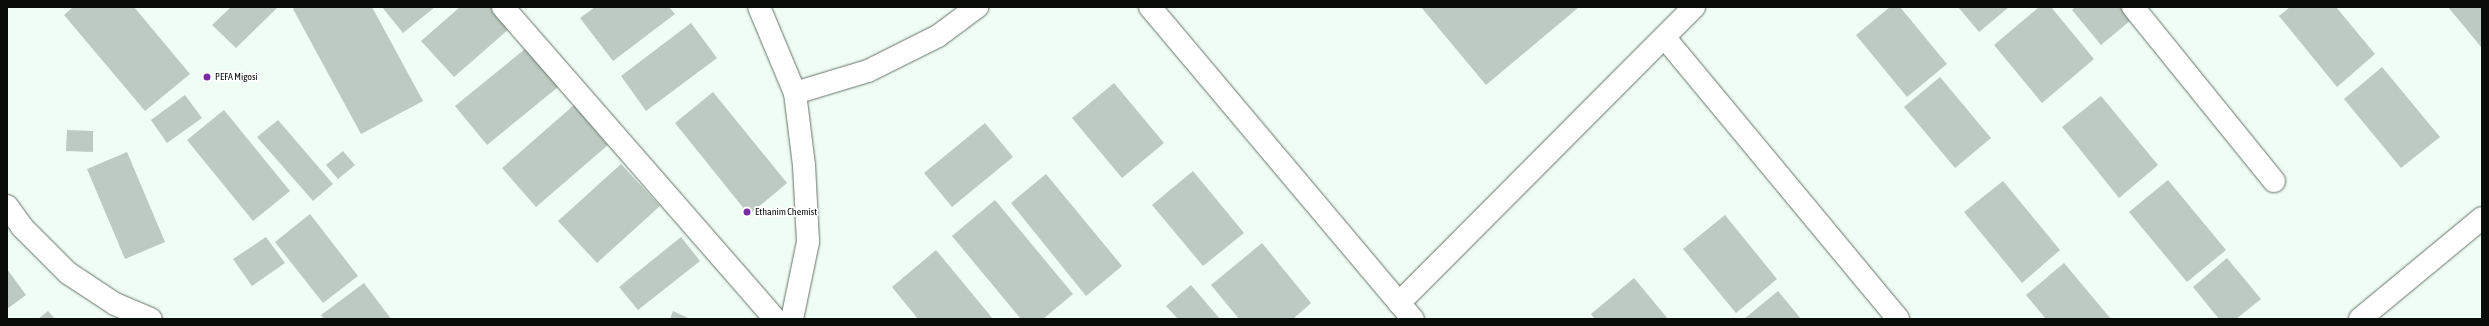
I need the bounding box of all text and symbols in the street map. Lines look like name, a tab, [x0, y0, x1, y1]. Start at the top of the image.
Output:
place label: PEFA Migosi	[215, 71, 258, 83]
marker: PEFA Migosi	[202, 72, 212, 82]
place label: Ethanim Chemist	[755, 206, 817, 218]
marker: Ethanim Chemist	[742, 207, 752, 217]

